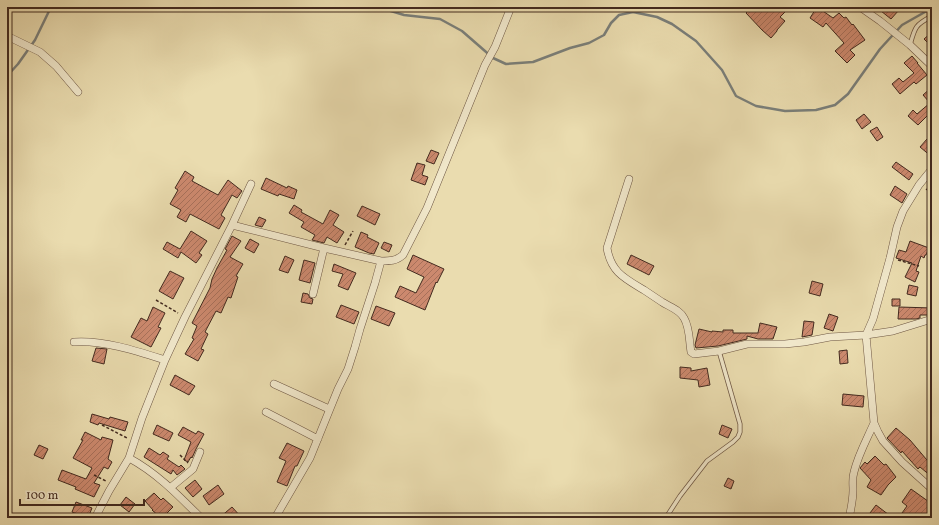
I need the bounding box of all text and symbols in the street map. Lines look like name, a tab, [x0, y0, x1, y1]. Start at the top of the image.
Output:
scale bar	[20, 481, 144, 507]
text: 100 m	[26, 488, 59, 504]

